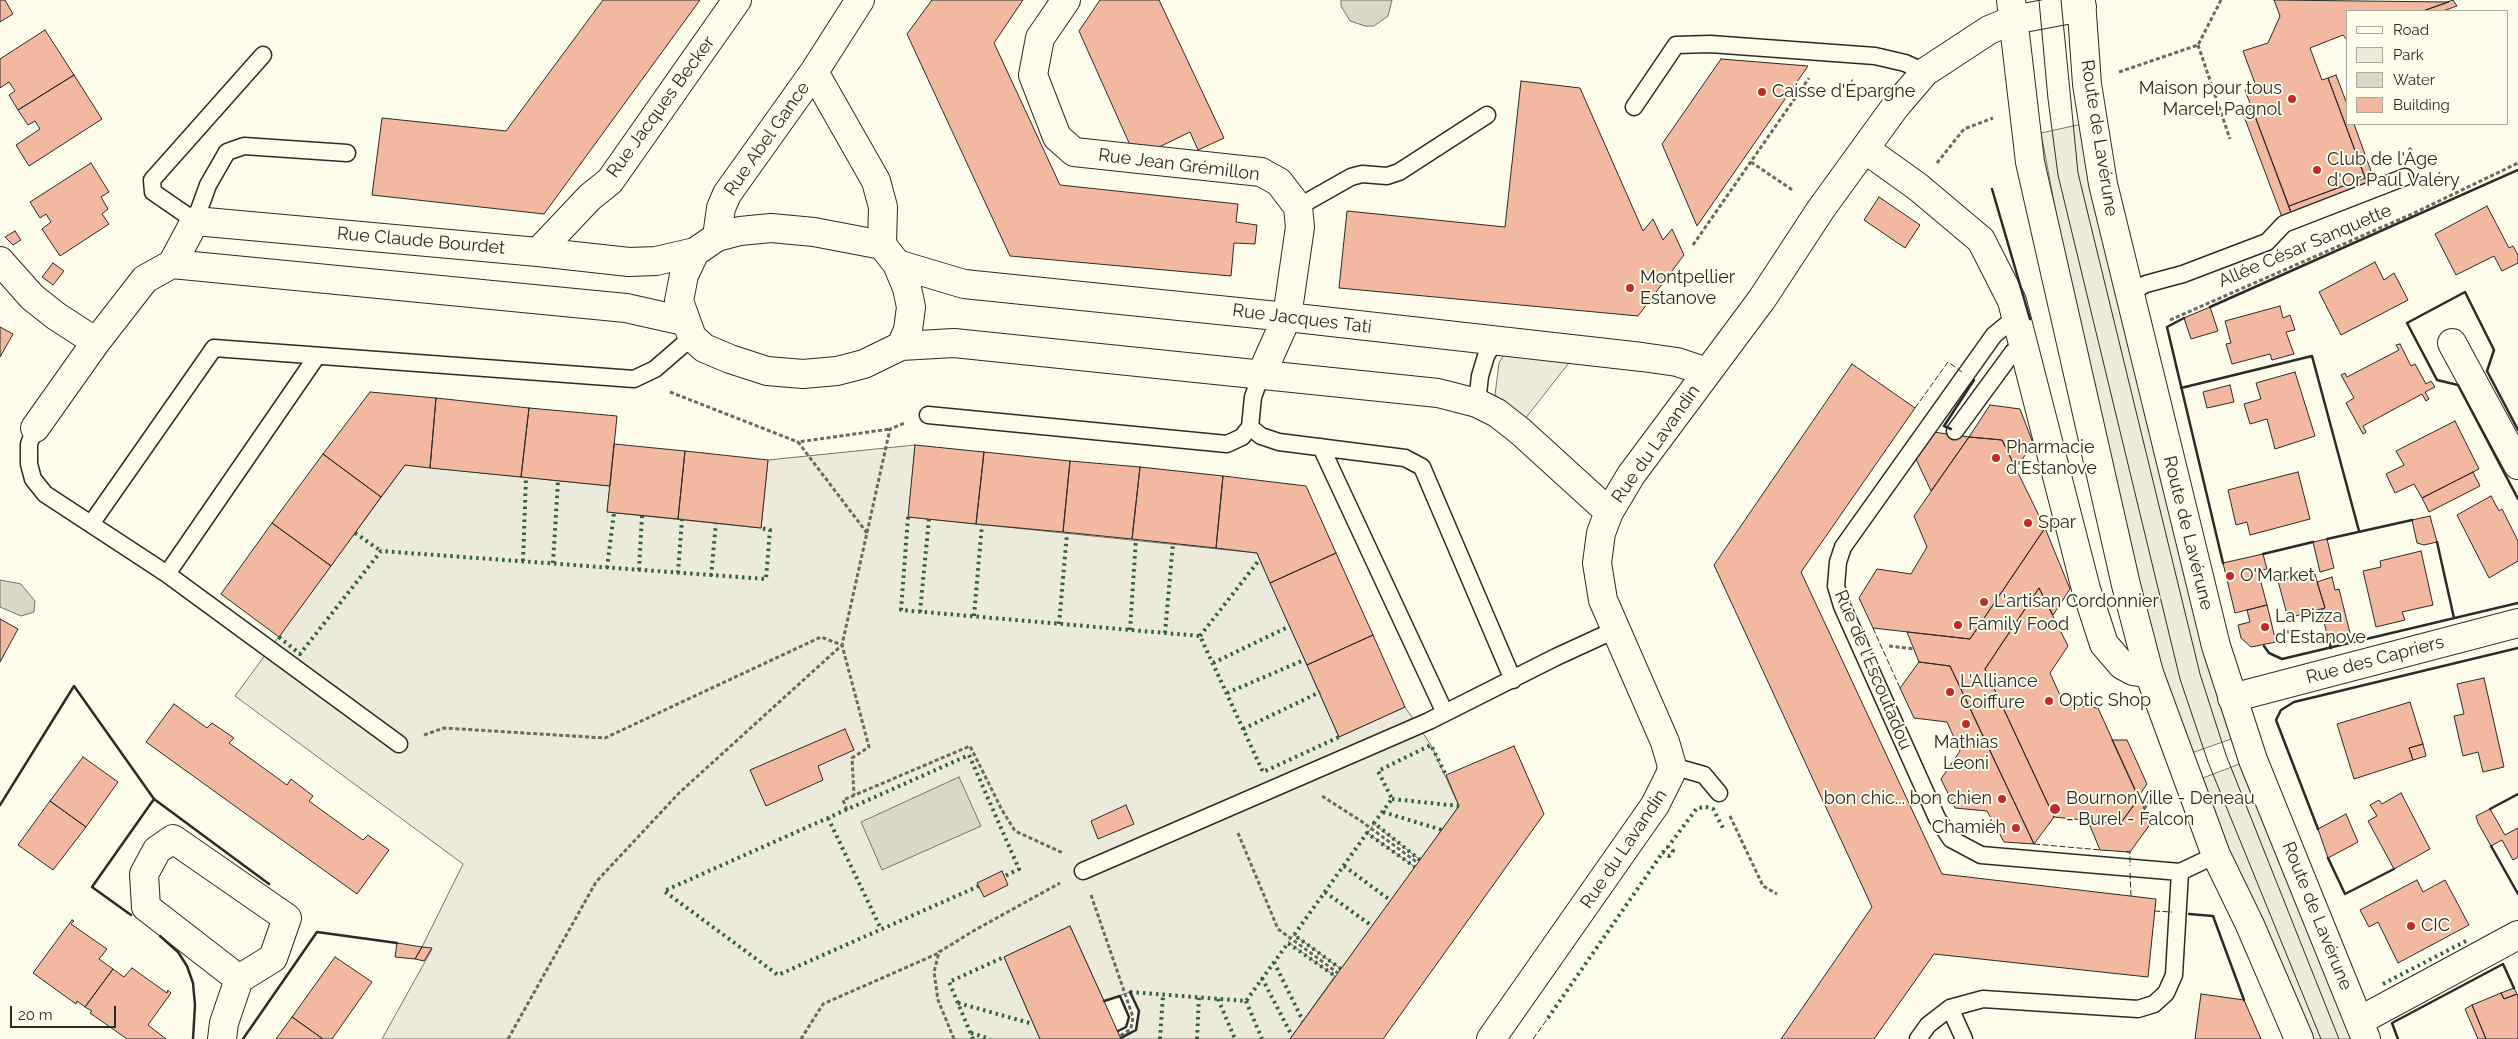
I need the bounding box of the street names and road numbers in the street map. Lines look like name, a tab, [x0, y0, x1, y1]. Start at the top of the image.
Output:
street label: Rue Jacques Becker	[602, 32, 720, 182]
street label: Route de Lavérune	[2076, 58, 2122, 218]
street label: Rue Abel Gance	[720, 78, 814, 200]
street label: Rue Jean Grémillon	[1097, 144, 1261, 186]
street label: Allée César Sanquette	[2215, 200, 2395, 292]
street label: Rue Claude Bourdet	[336, 223, 506, 259]
street label: Rue Jacques Tati	[1231, 300, 1373, 338]
street label: Rue du Lavandin	[1607, 381, 1705, 507]
street label: Route de Lavérune	[2158, 454, 2218, 612]
street label: Rue de l'Escoutadou	[1830, 587, 1916, 753]
street label: Rue des Capriers	[2304, 631, 2446, 689]
street label: Rue du Lavandin	[1576, 785, 1672, 913]
street label: Route de Lavérune	[2277, 839, 2357, 993]

